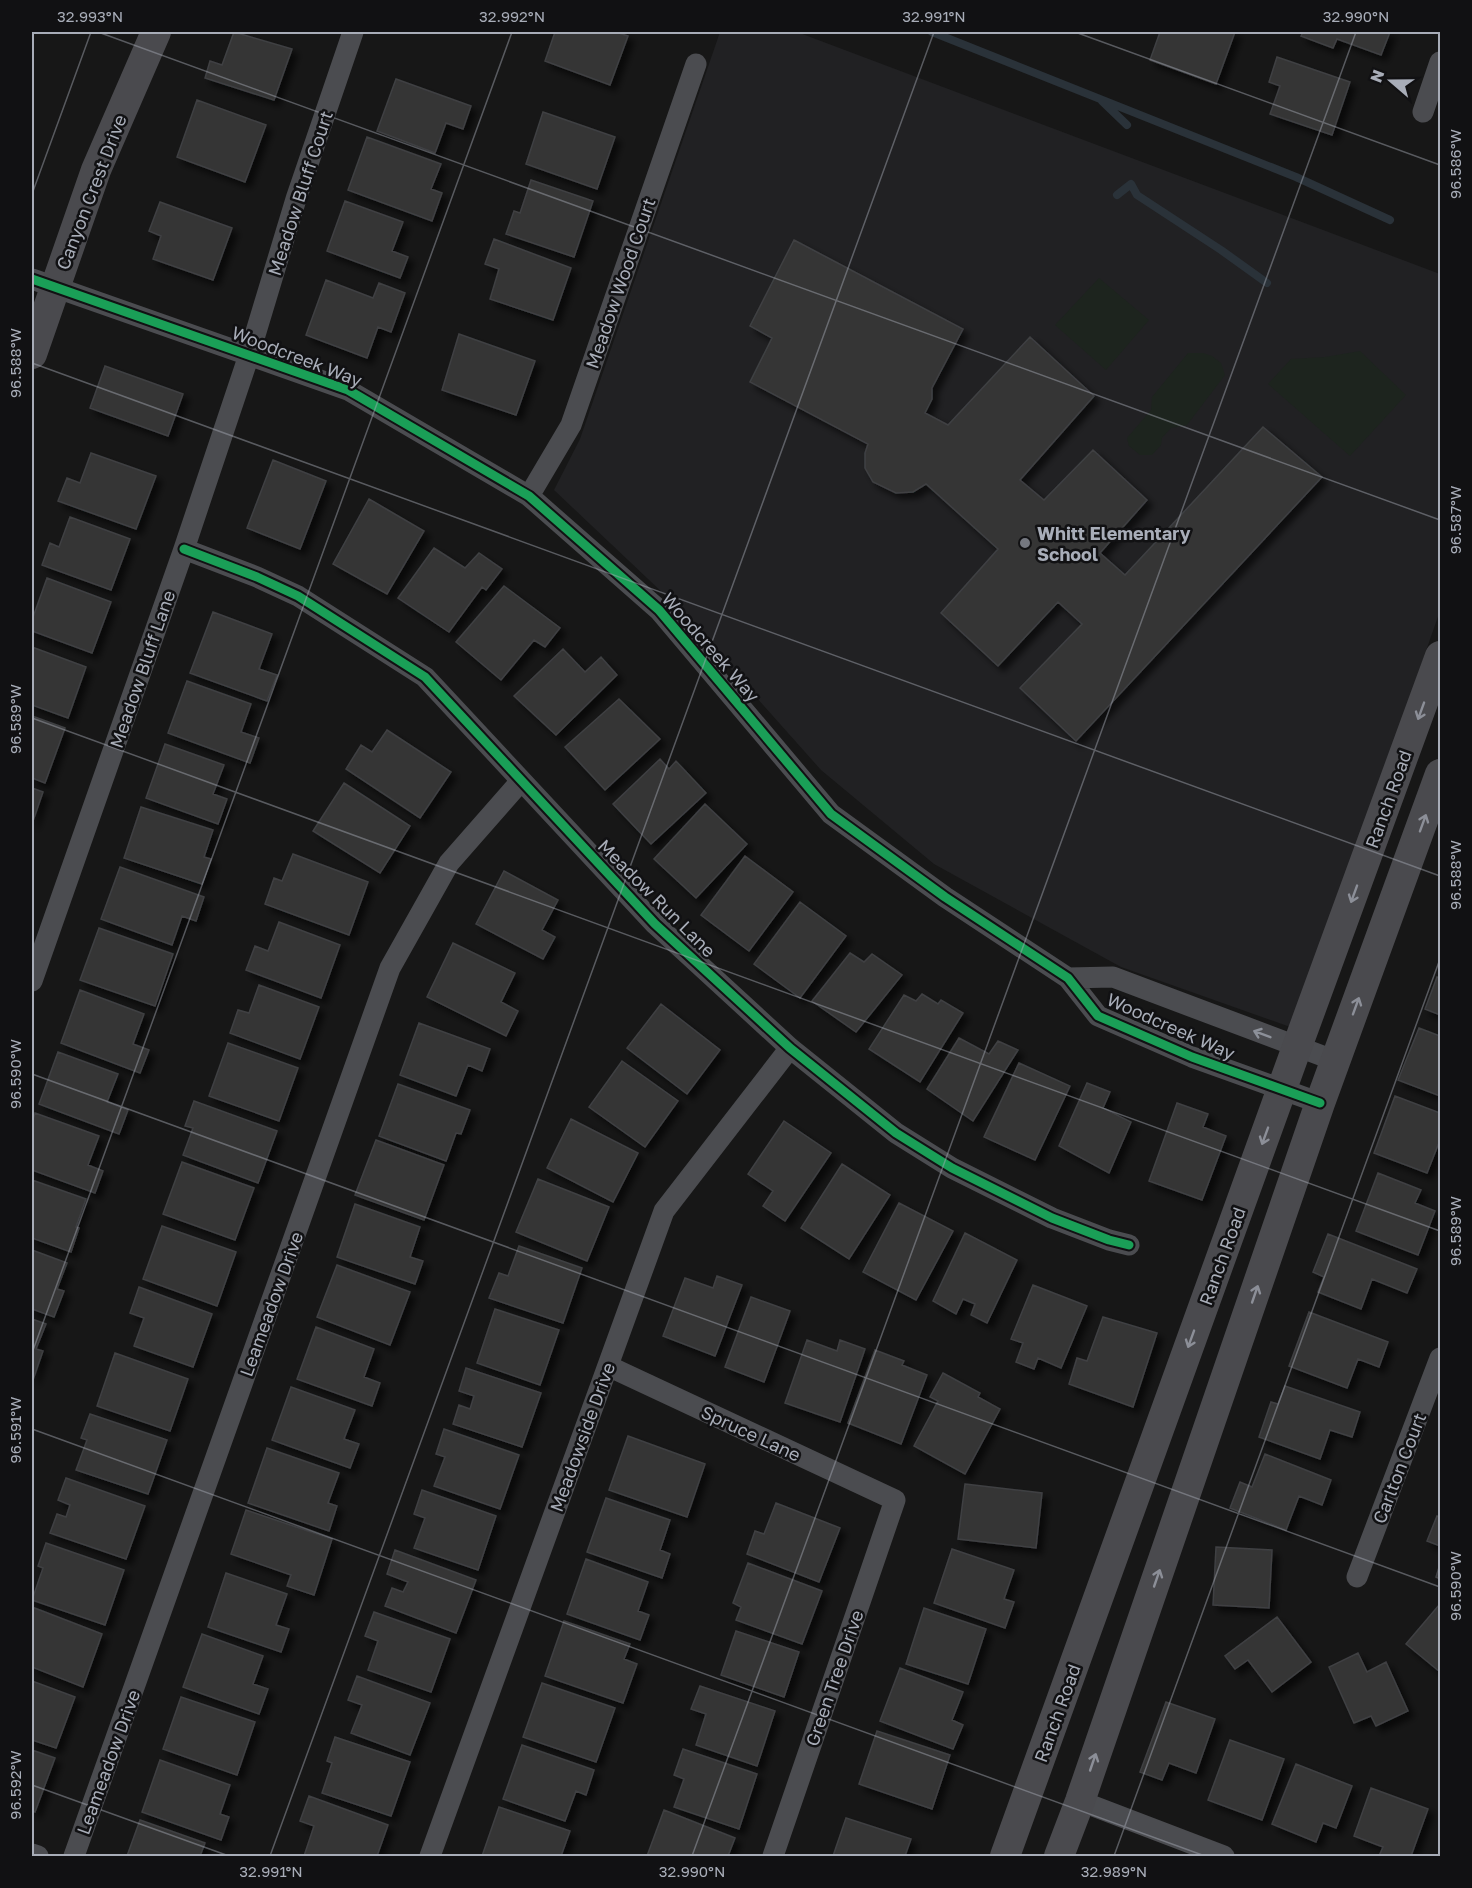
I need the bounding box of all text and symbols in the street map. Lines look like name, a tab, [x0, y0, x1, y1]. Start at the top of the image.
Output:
text: 32.993°N	[57, 7, 123, 25]
text: 32.992°N	[479, 7, 545, 25]
text: 32.991°N	[902, 7, 966, 25]
text: 32.990°N	[1323, 7, 1389, 25]
north arrow	[1361, 51, 1421, 111]
text: N	[1365, 67, 1388, 85]
street label: Meadow Bluff Court	[263, 108, 337, 278]
street label: Canyon Crest Drive	[51, 111, 131, 273]
text: 96.586°W	[1446, 129, 1464, 199]
street label: Meadow Wood Court	[580, 195, 660, 371]
street label: Woodcreek Way	[229, 321, 365, 391]
text: 96.588°W	[6, 328, 24, 398]
text: 96.587°W	[1446, 486, 1464, 554]
place label: Whitt Elementary School	[1037, 522, 1191, 565]
marker: Whitt Elementary School	[1018, 536, 1032, 550]
street label: Meadow Bluff Lane	[105, 587, 179, 751]
street label: Woodcreek Way	[657, 588, 765, 706]
text: 96.589°W	[6, 684, 24, 754]
one-way arrow	[1414, 701, 1425, 719]
street label: Ranch Road	[1360, 747, 1416, 851]
one-way arrow	[1418, 814, 1429, 833]
street label: Meadow Run Lane	[594, 835, 720, 961]
text: 96.588°W	[1446, 840, 1464, 910]
one-way arrow	[1347, 884, 1358, 903]
street label: Woodcreek Way	[1104, 988, 1238, 1064]
one-way arrow	[1352, 997, 1363, 1016]
one-way arrow	[1253, 1028, 1272, 1039]
text: 96.590°W	[6, 1039, 24, 1109]
one-way arrow	[1258, 1126, 1269, 1145]
text: 96.589°W	[1446, 1196, 1464, 1266]
street label: Ranch Road	[1194, 1204, 1250, 1308]
street label: Leameadow Drive	[235, 1229, 307, 1379]
one-way arrow	[1250, 1285, 1261, 1304]
one-way arrow	[1185, 1329, 1196, 1348]
street label: Meadowside Drive	[545, 1359, 619, 1515]
text: 96.591°W	[6, 1397, 24, 1463]
street label: Spruce Lane	[698, 1400, 804, 1466]
street label: Carlton Court	[1368, 1409, 1430, 1527]
text: 96.590°W	[1446, 1551, 1464, 1621]
one-way arrow	[1152, 1569, 1163, 1588]
street label: Green Tree Drive	[800, 1607, 868, 1749]
street label: Ranch Road	[1029, 1661, 1085, 1765]
street label: Leameadow Drive	[72, 1687, 144, 1837]
text: 96.592°W	[6, 1750, 24, 1820]
one-way arrow	[1089, 1753, 1100, 1772]
text: 32.991°N	[239, 1862, 303, 1880]
text: 32.990°N	[659, 1862, 725, 1880]
text: 32.989°N	[1081, 1862, 1147, 1880]

